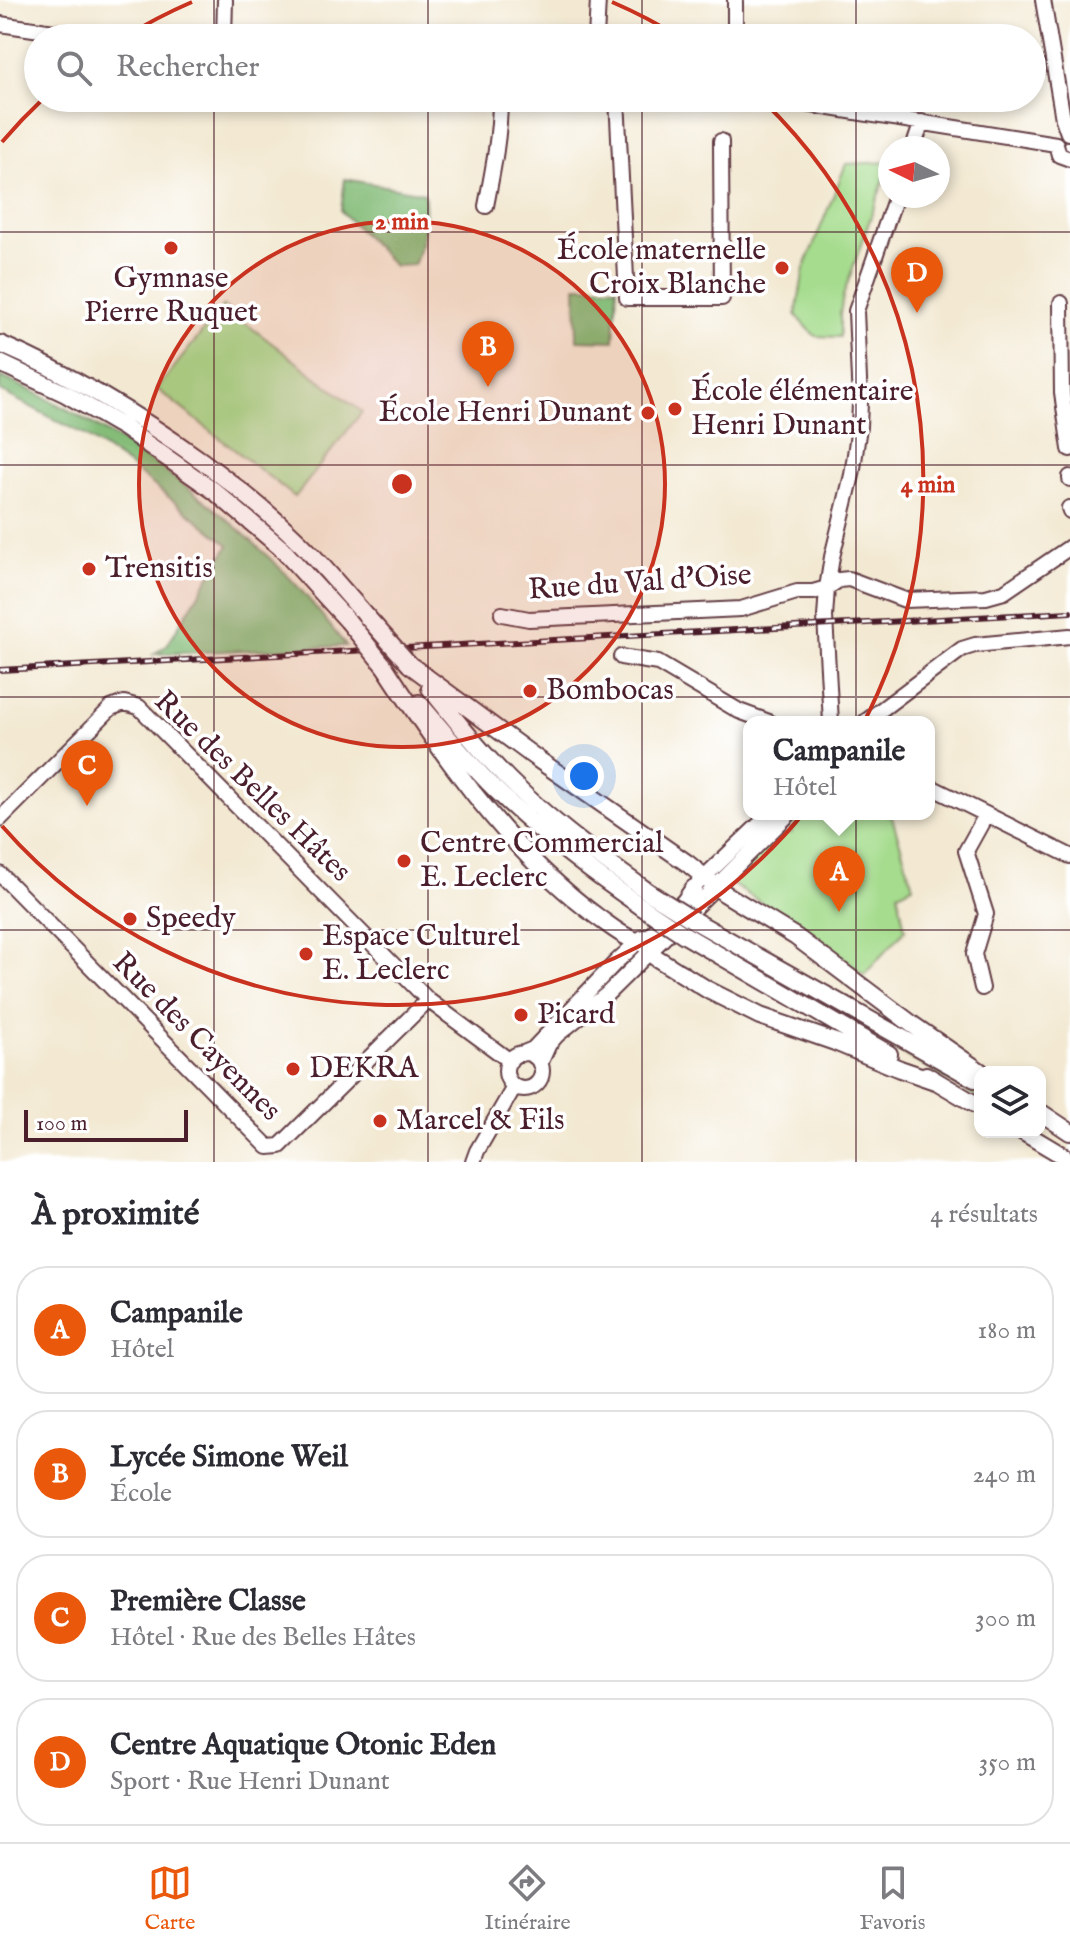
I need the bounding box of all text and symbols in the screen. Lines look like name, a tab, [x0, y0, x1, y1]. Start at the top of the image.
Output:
search box	[24, 24, 1046, 112]
icon: search	[52, 46, 96, 90]
text: Rechercher	[116, 49, 260, 87]
north arrow	[878, 136, 950, 208]
text: 2 min	[375, 207, 429, 238]
place label: École maternelle Croix Blanche	[557, 231, 766, 304]
marker: Gymnase Pierre Ruquet	[162, 239, 180, 257]
pin: D	[891, 247, 943, 313]
marker: École maternelle Croix Blanche	[773, 259, 791, 277]
place label: Gymnase Pierre Ruquet	[84, 260, 258, 332]
pin: B	[462, 321, 514, 387]
place label: École élémentaire Henri Dunant	[691, 372, 914, 445]
place label: École Henri Dunant	[378, 393, 632, 432]
marker: École élémentaire Henri Dunant	[666, 400, 684, 418]
marker: École Henri Dunant	[639, 404, 657, 422]
centre of rings	[388, 470, 416, 498]
text: 4 min	[901, 470, 956, 501]
place label: Trensitis	[105, 550, 213, 588]
street label: Rue du Val d'Oise	[527, 556, 753, 610]
marker: Trensitis	[80, 560, 98, 578]
place label: Bombocas	[546, 672, 674, 710]
marker: Bombocas	[521, 682, 539, 700]
street label: Rue des Belles Hâtes	[145, 683, 359, 891]
popup	[743, 716, 935, 820]
text: Campanile	[773, 733, 905, 771]
pin: C	[61, 740, 113, 806]
your location	[564, 756, 604, 796]
text: Hôtel	[773, 771, 837, 804]
place label: Centre Commercial E. Leclerc	[420, 825, 664, 897]
pin: A	[813, 846, 865, 912]
marker: Centre Commercial E. Leclerc	[395, 852, 413, 870]
place label: Speedy	[146, 900, 236, 938]
marker: Speedy	[121, 910, 139, 928]
place label: Espace Culturel E. Leclerc	[322, 918, 521, 990]
street label: Rue des Cayennes	[103, 944, 289, 1130]
marker: Espace Culturel E. Leclerc	[297, 945, 315, 963]
place label: Picard	[537, 996, 616, 1034]
marker: Picard	[512, 1006, 530, 1024]
place label: DEKRA	[309, 1050, 419, 1088]
marker: DEKRA	[284, 1060, 302, 1078]
map controls	[974, 1066, 1046, 1138]
button: layers	[974, 1066, 1046, 1138]
place label: Marcel & Fils	[396, 1102, 565, 1140]
scale bar	[24, 1106, 188, 1142]
text: 100 m	[36, 1110, 88, 1138]
marker: Marcel & Fils	[371, 1112, 389, 1130]
text: À proximité	[32, 1193, 199, 1236]
text: 4 résultats	[930, 1198, 1038, 1231]
text: Campanile	[110, 1295, 243, 1333]
text: A	[51, 1314, 69, 1347]
text: 180 m	[978, 1314, 1036, 1347]
text: Hôtel	[110, 1333, 174, 1366]
text: Lycée Simone Weil	[110, 1439, 348, 1477]
text: B	[51, 1458, 69, 1491]
text: 240 m	[973, 1458, 1036, 1491]
text: École	[110, 1477, 172, 1510]
text: Première Classe	[110, 1583, 306, 1621]
text: C	[51, 1602, 69, 1635]
text: 300 m	[975, 1602, 1036, 1635]
text: Hôtel · Rue des Belles Hâtes	[110, 1621, 416, 1654]
text: Centre Aquatique Otonic Eden	[110, 1727, 496, 1765]
text: D	[50, 1746, 70, 1779]
text: 350 m	[978, 1746, 1036, 1779]
text: Sport · Rue Henri Dunant	[110, 1765, 390, 1798]
tab: Carte	[144, 1861, 195, 1937]
tab: Itinéraire	[484, 1861, 571, 1937]
tab: Favoris	[860, 1861, 926, 1937]

